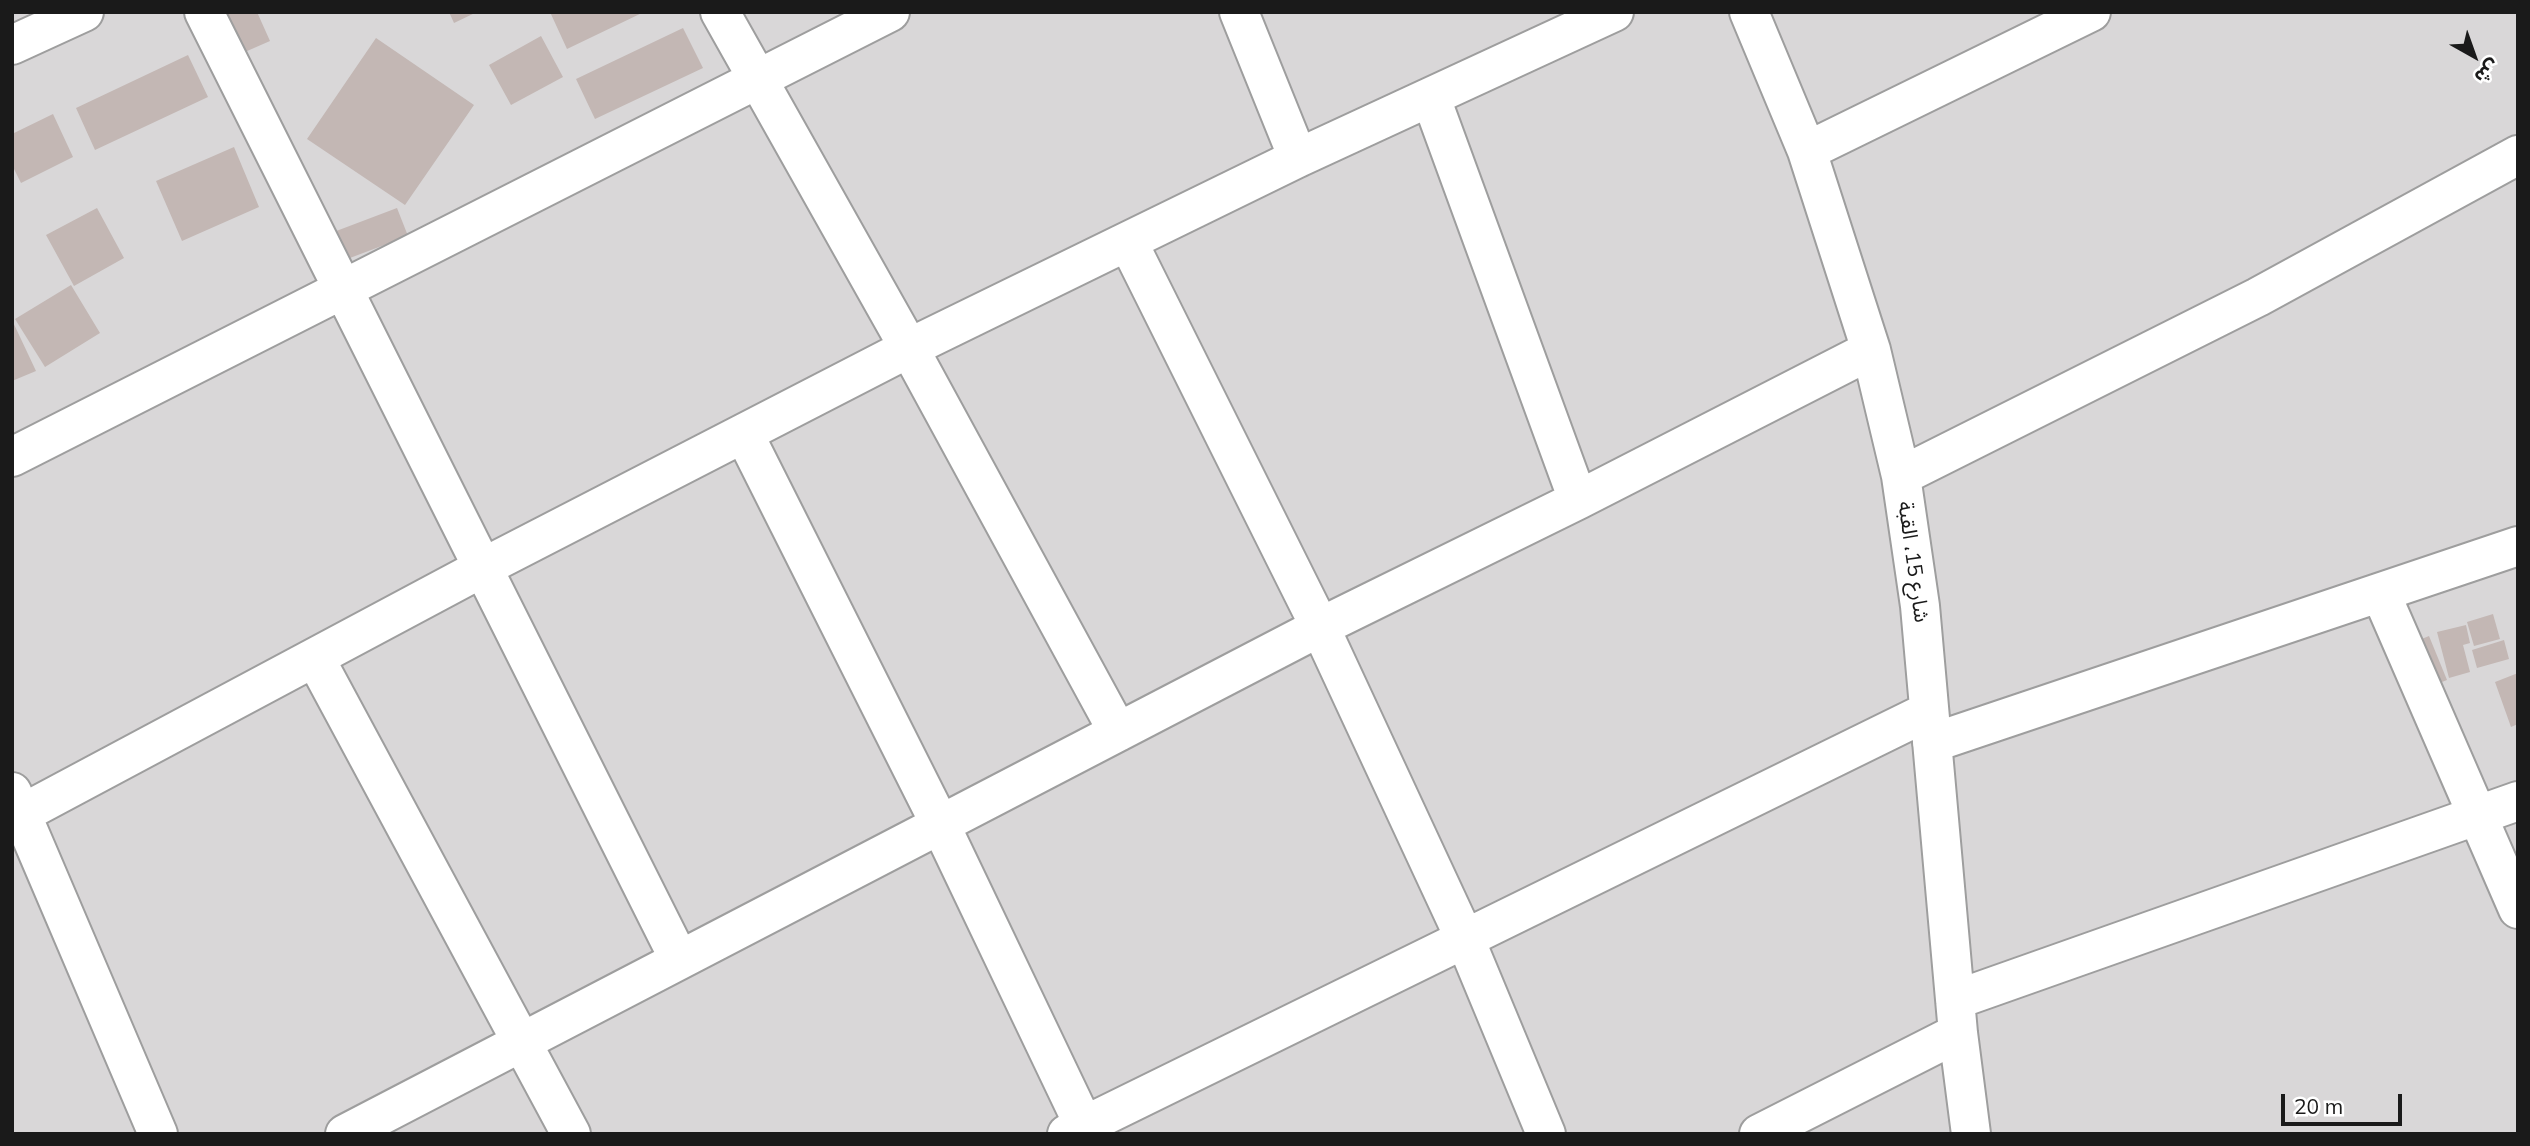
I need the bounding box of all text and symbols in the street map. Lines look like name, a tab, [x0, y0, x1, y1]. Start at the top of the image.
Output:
north arrow	[2439, 21, 2509, 91]
text: ش	[2470, 55, 2505, 90]
street label: شارع 15، القبة	[1892, 500, 1934, 624]
scale bar	[2285, 1080, 2406, 1124]
text: 20 m	[2294, 1093, 2343, 1119]

